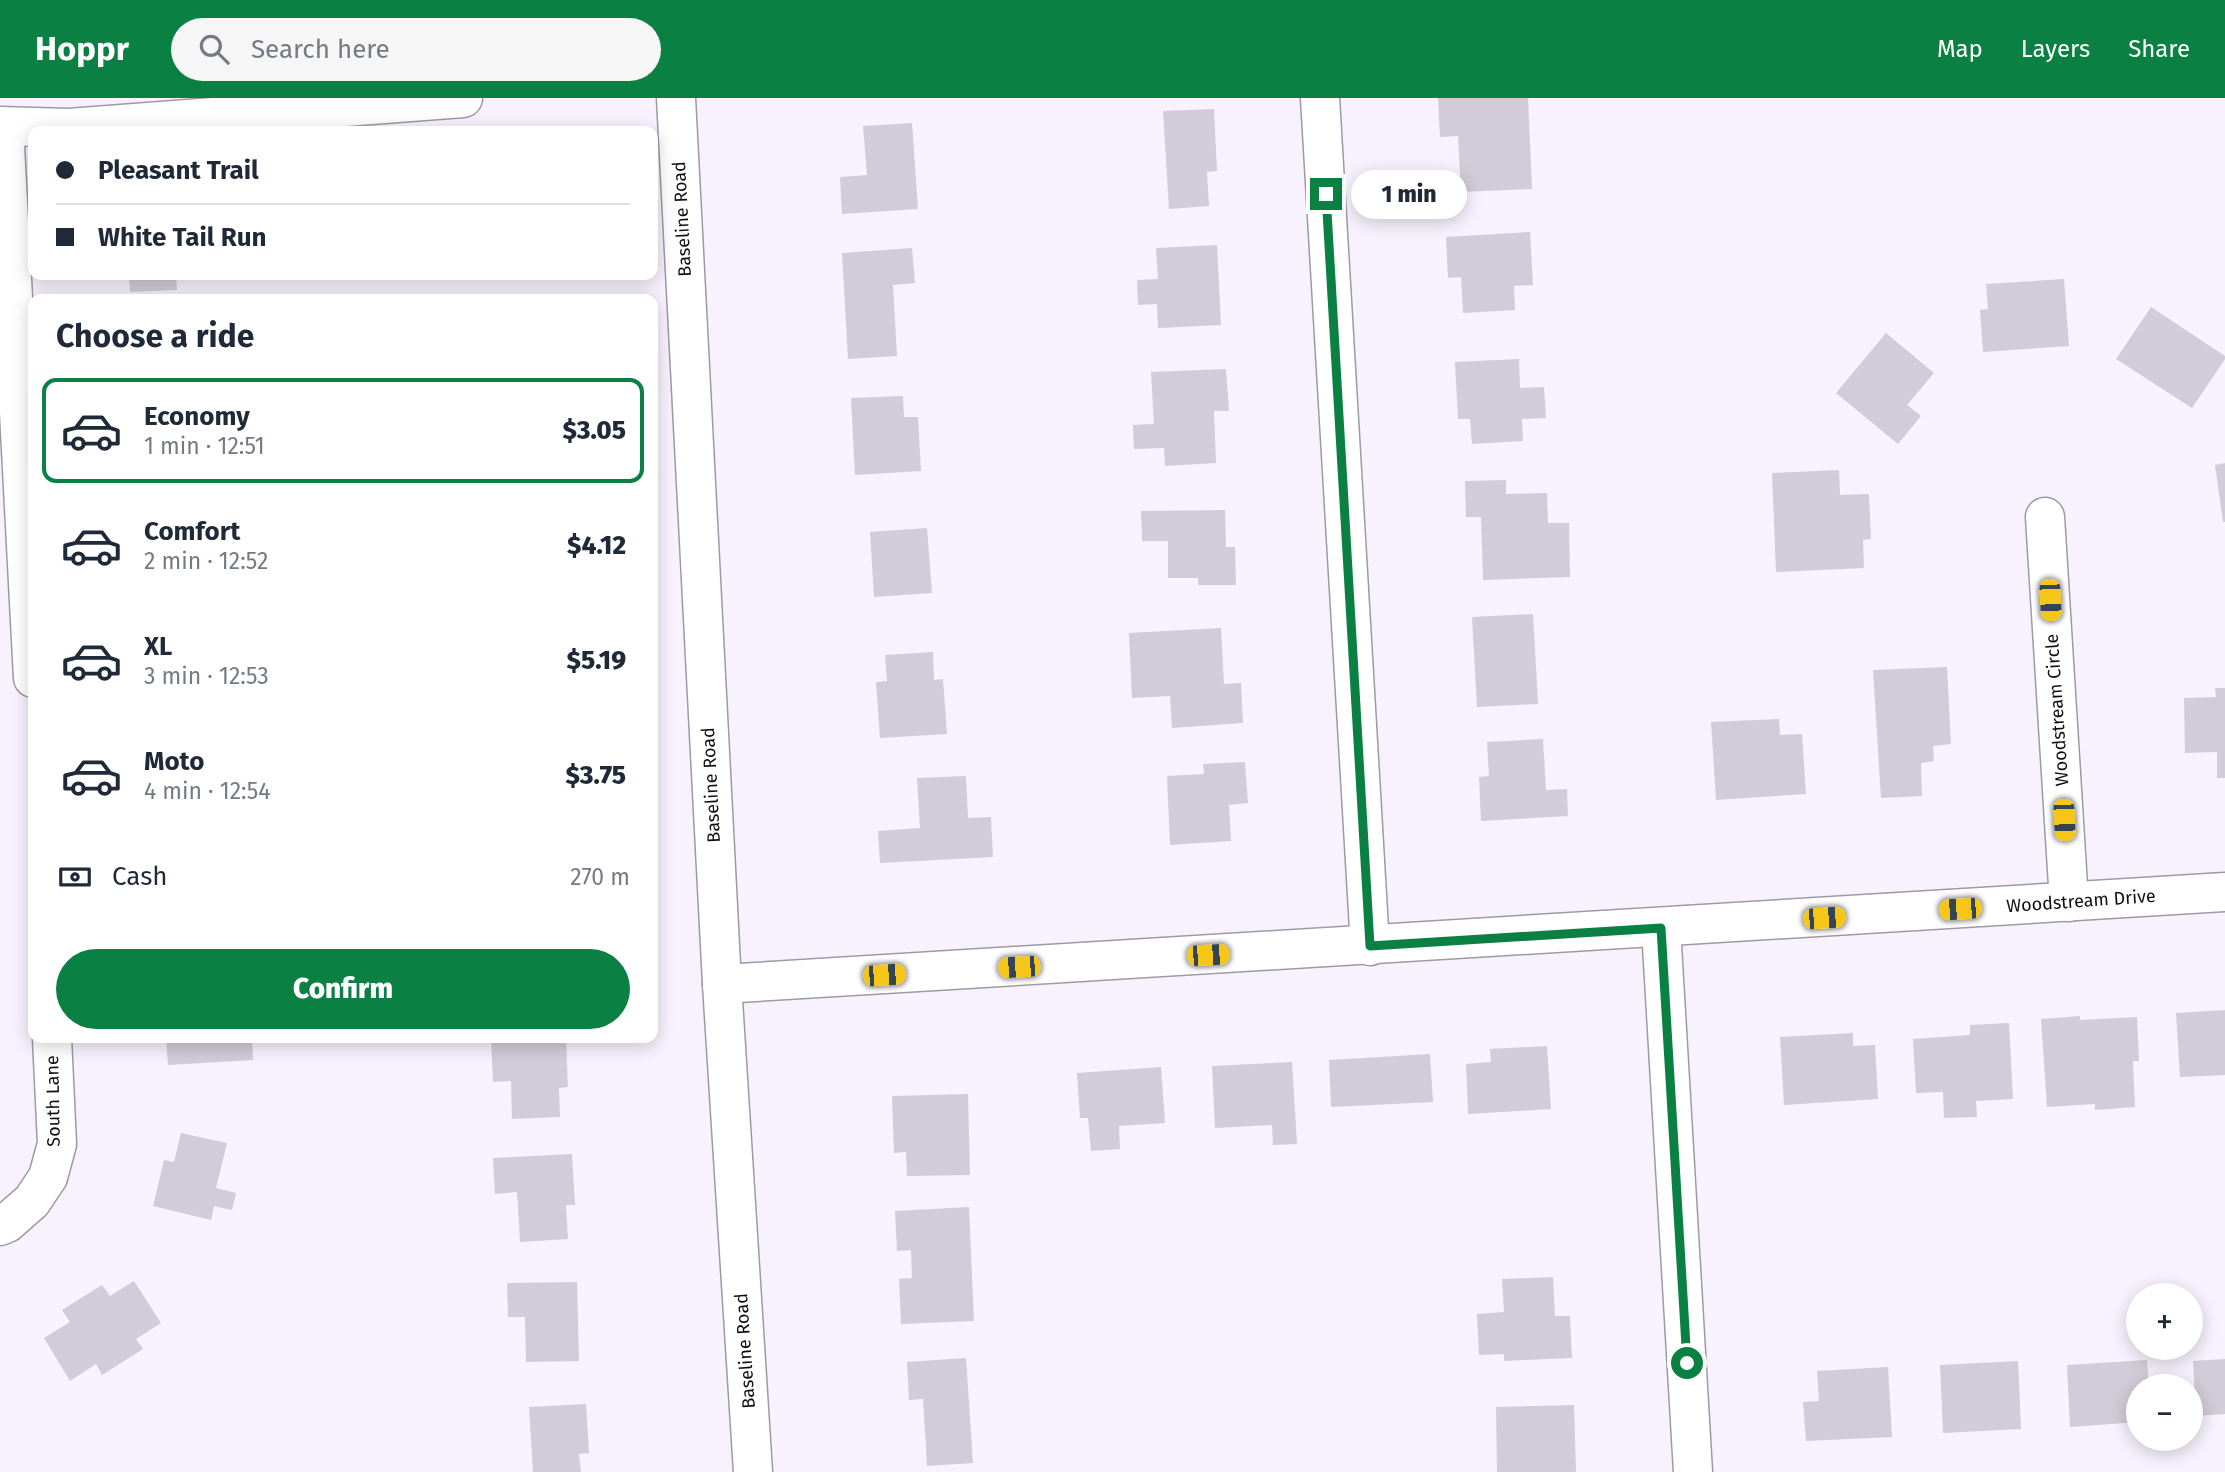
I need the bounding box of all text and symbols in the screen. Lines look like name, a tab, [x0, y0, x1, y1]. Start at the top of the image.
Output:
search box	[171, 18, 661, 81]
text: Hoppr	[35, 29, 129, 69]
icon: search	[195, 30, 233, 68]
text: Search here	[251, 34, 390, 65]
text: Map	[1937, 35, 1983, 63]
text: Layers	[2021, 35, 2090, 63]
text: Share	[2128, 35, 2190, 63]
text: Pleasant Trail	[98, 155, 259, 186]
street label: Baseline Road	[668, 161, 696, 277]
callout: 1 min	[1350, 170, 1466, 218]
route end	[1310, 178, 1342, 210]
text: 1 min	[1381, 180, 1437, 208]
text: White Tail Run	[98, 222, 267, 253]
text: Choose a ride	[56, 317, 254, 355]
icon: car	[60, 399, 123, 462]
text: Economy	[144, 401, 250, 432]
text: $3.05	[562, 415, 626, 446]
text: 1 min · 12:51	[144, 432, 265, 460]
icon: car	[60, 514, 123, 577]
text: Comfort	[144, 516, 240, 547]
text: $4.12	[567, 530, 626, 561]
text: 2 min · 12:52	[144, 547, 268, 575]
car	[2039, 578, 2062, 622]
icon: car	[60, 629, 123, 692]
text: XL	[144, 631, 172, 662]
street label: Woodstream Circle	[2041, 633, 2073, 787]
text: $5.19	[567, 645, 626, 676]
text: 3 min · 12:53	[144, 662, 269, 690]
street label: Baseline Road	[697, 727, 725, 843]
icon: car	[60, 744, 123, 807]
text: Moto	[144, 746, 204, 777]
text: $3.75	[565, 760, 626, 791]
text: 4 min · 12:54	[144, 777, 270, 805]
car	[2053, 798, 2076, 842]
icon: cash	[56, 858, 94, 896]
text: Cash	[112, 861, 168, 892]
text: 270 m	[570, 863, 630, 891]
street label: Woodstream Drive	[2006, 885, 2156, 917]
car	[1939, 897, 1982, 921]
car	[1803, 906, 1846, 930]
car	[1187, 943, 1230, 967]
button: Confirm	[56, 949, 630, 1029]
car	[998, 955, 1041, 979]
car	[863, 963, 906, 987]
street label: South Lane	[41, 1055, 65, 1147]
map controls	[2126, 1283, 2203, 1451]
button: +	[2126, 1283, 2203, 1360]
street label: Baseline Road	[730, 1292, 760, 1410]
route start	[1671, 1347, 1703, 1379]
button: −	[2126, 1374, 2203, 1451]

